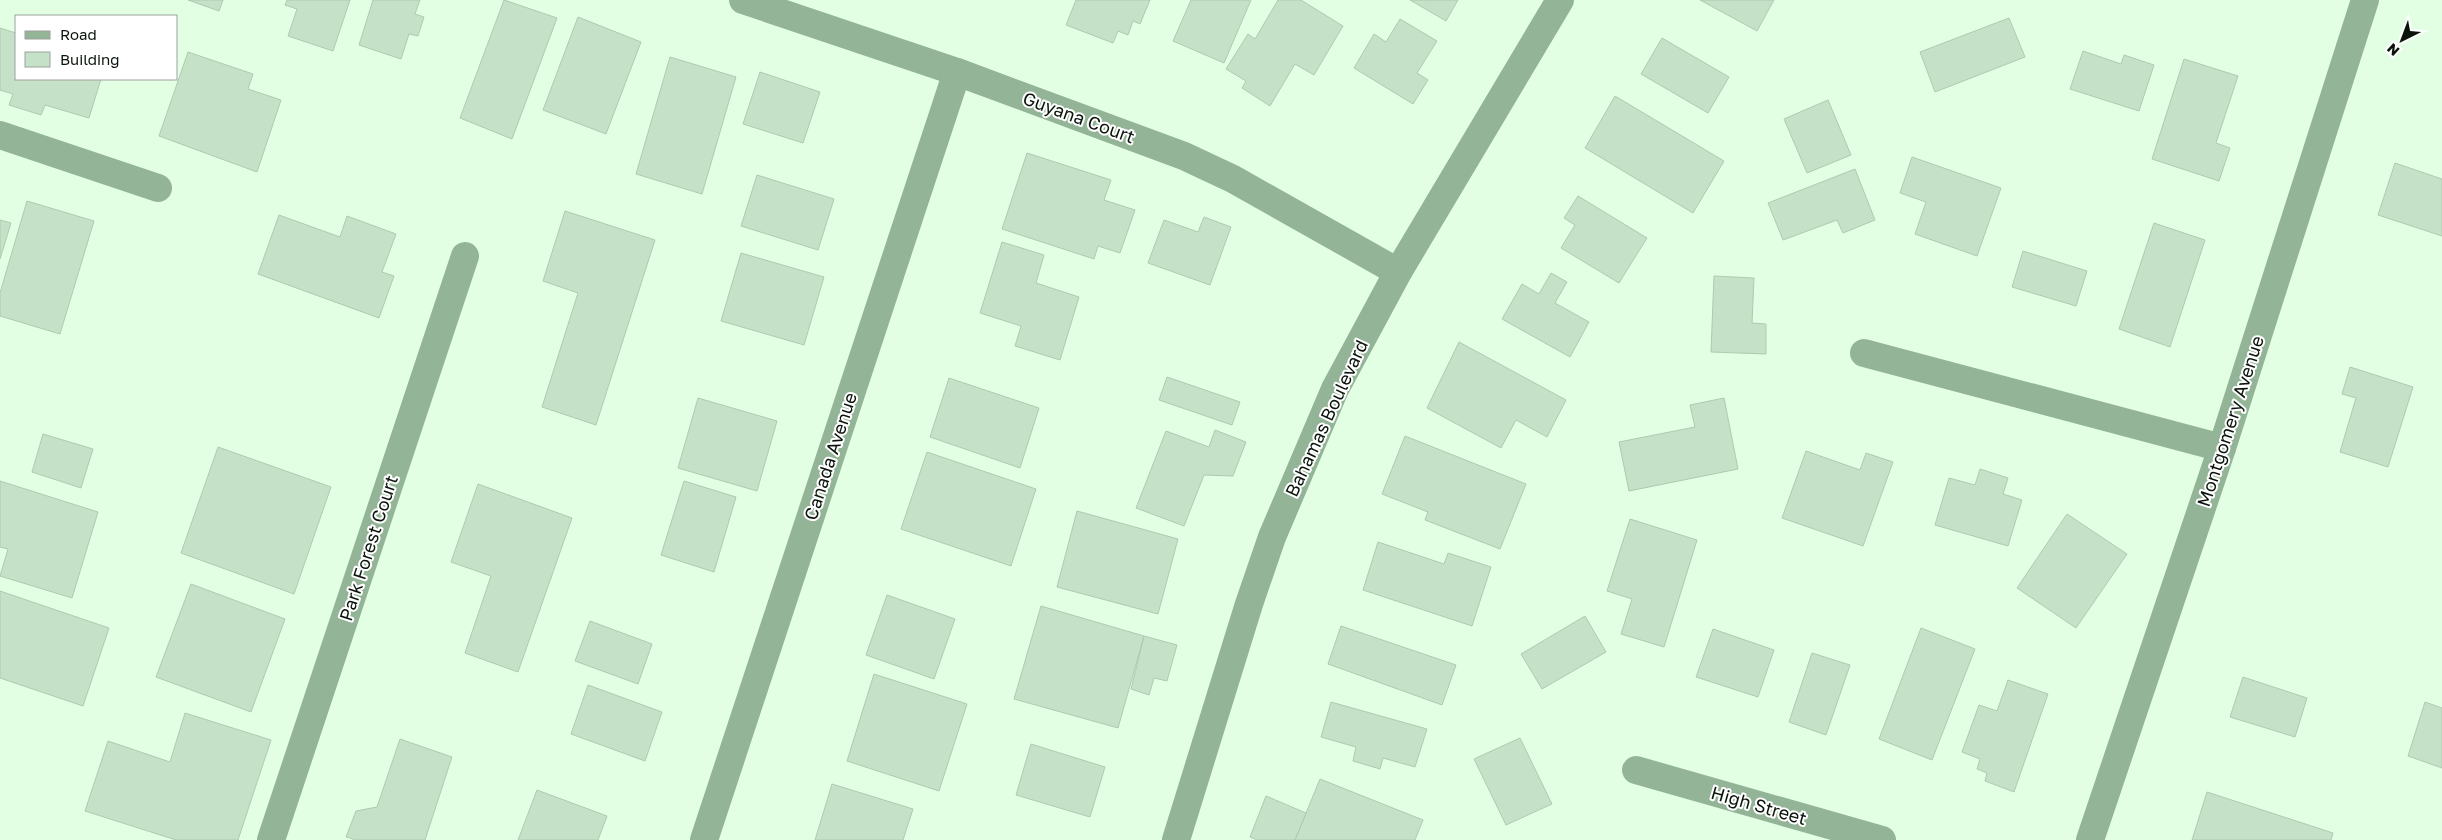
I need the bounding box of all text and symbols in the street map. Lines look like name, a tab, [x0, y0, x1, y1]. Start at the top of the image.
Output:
legend	[15, 15, 178, 80]
north arrow	[2377, 15, 2427, 65]
text: Road	[60, 25, 97, 43]
text: N	[2383, 40, 2403, 60]
text: Building	[60, 50, 120, 68]
street label: Guyana Court	[1020, 87, 1138, 147]
street label: Montgomery Avenue	[2192, 333, 2268, 509]
street label: Bahamas Boulevard	[1280, 336, 1372, 500]
street label: Canada Avenue	[799, 389, 861, 523]
street label: Park Forest Court	[334, 472, 402, 624]
street label: High Street	[1709, 781, 1809, 829]

